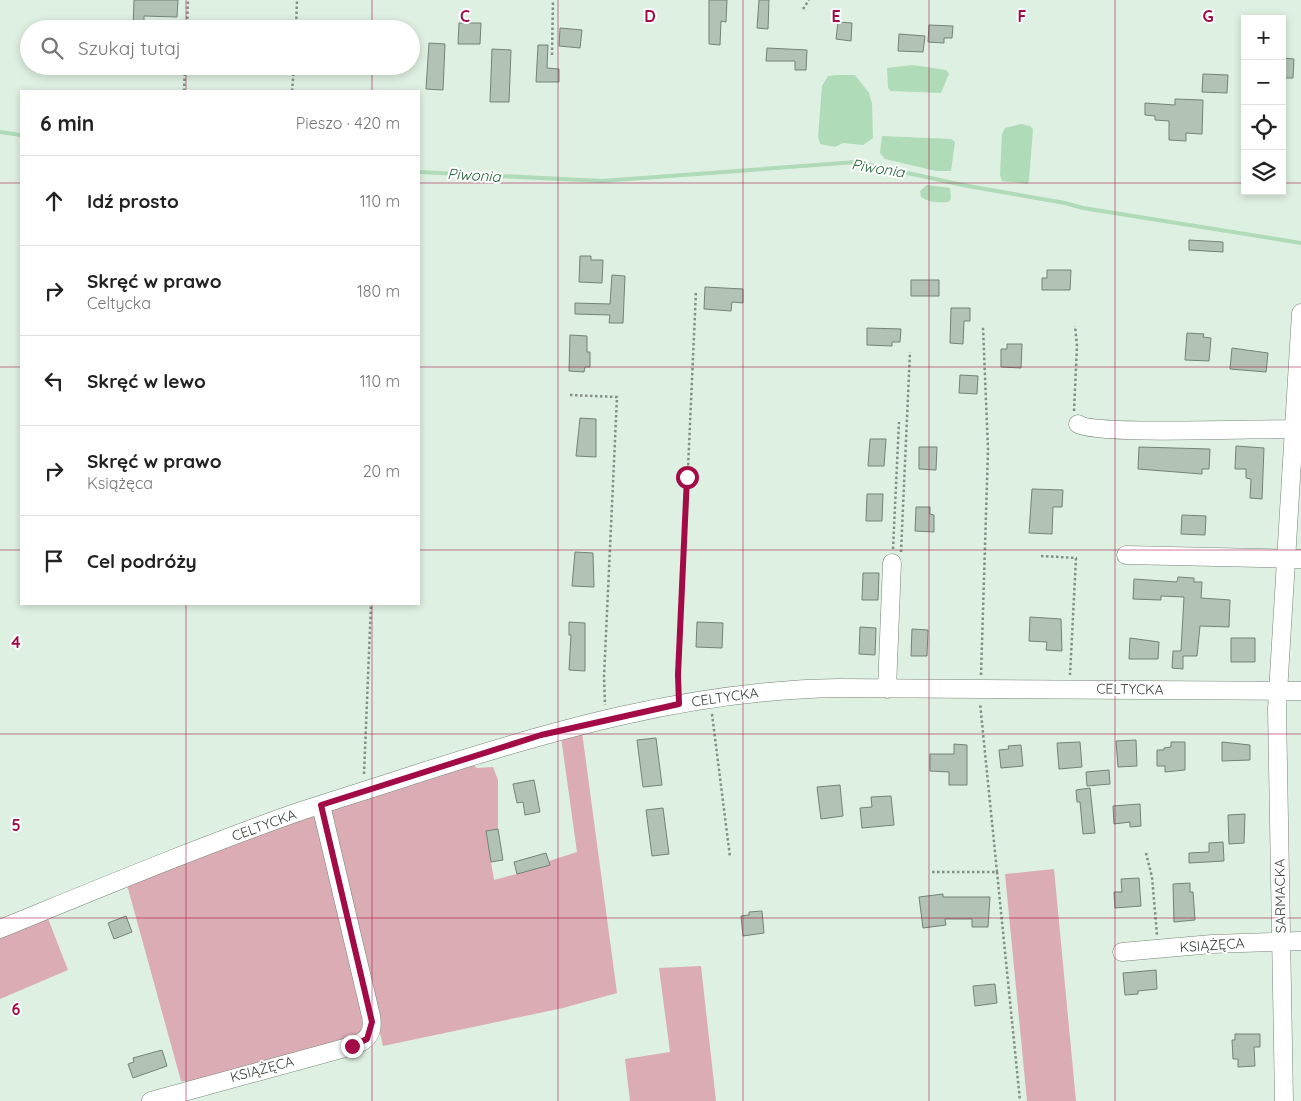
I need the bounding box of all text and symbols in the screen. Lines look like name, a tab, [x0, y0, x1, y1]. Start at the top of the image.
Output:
text: C	[460, 6, 470, 26]
text: D	[644, 6, 656, 26]
text: E	[831, 6, 841, 26]
text: F	[1018, 6, 1027, 26]
text: G	[1202, 6, 1214, 26]
map controls	[1241, 15, 1286, 195]
button: +	[1241, 15, 1286, 60]
search box	[20, 20, 420, 75]
icon: search	[38, 34, 66, 62]
text: Szukaj tutaj	[78, 36, 181, 60]
button: −	[1241, 60, 1286, 105]
button: locate	[1241, 105, 1286, 150]
text: 6 min	[40, 110, 94, 136]
text: Pieszo · 420 m	[296, 113, 400, 133]
button: layers	[1241, 150, 1286, 195]
water label: Piwonia	[850, 154, 907, 182]
water label: Piwonia	[447, 164, 502, 186]
icon: ahead	[40, 187, 68, 215]
text: Idź prosto	[87, 189, 179, 213]
text: 110 m	[360, 191, 400, 211]
text: Skręć w prawo	[87, 269, 222, 293]
icon: right	[40, 277, 68, 305]
text: 180 m	[357, 281, 400, 301]
text: Celtycka	[87, 293, 151, 313]
icon: left	[40, 367, 68, 395]
text: Skręć w lewo	[87, 369, 206, 393]
text: 110 m	[360, 371, 400, 391]
text: Skręć w prawo	[87, 449, 222, 473]
icon: right	[40, 457, 68, 485]
text: 20 m	[363, 461, 400, 481]
route start	[676, 466, 699, 489]
text: Książęca	[87, 473, 153, 493]
icon: arrive	[40, 547, 68, 575]
text: Cel podróży	[87, 549, 197, 573]
text: 4	[11, 632, 21, 652]
street label: CELTYCKA	[1096, 679, 1164, 699]
street label: CELTYCKA	[690, 683, 760, 711]
street label: CELTYCKA	[229, 805, 299, 845]
text: 5	[11, 815, 21, 835]
street label: SARMACKA	[1270, 859, 1290, 933]
street label: KSIĄŻĘCA	[1179, 934, 1245, 956]
text: 6	[12, 999, 21, 1019]
route end	[341, 1035, 364, 1058]
street label: KSIĄŻĘCA	[228, 1052, 296, 1086]

